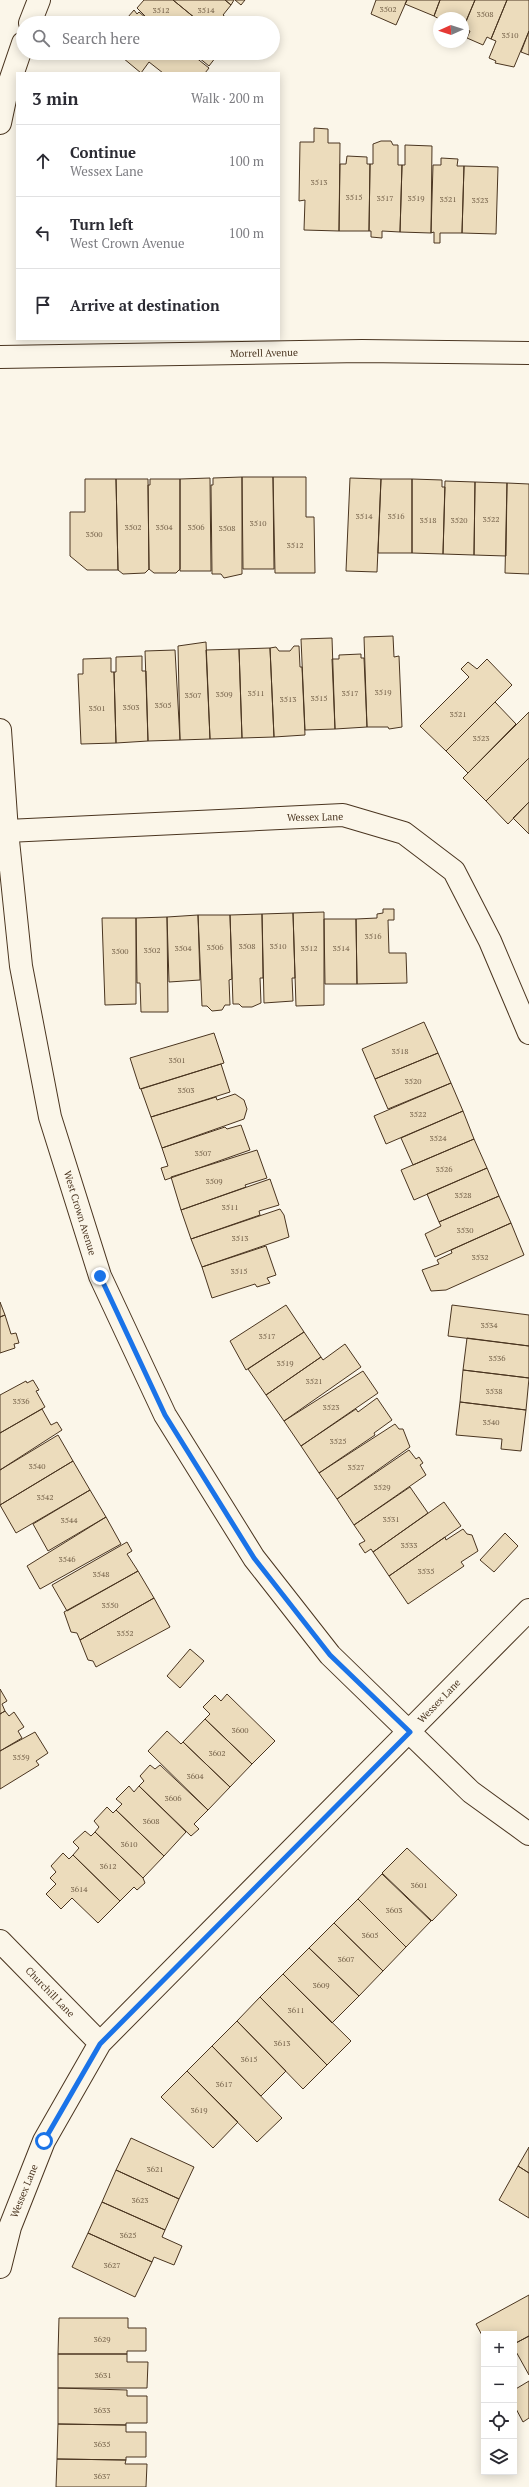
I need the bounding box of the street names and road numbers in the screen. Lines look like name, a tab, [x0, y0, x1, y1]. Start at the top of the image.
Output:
street label: Morrell Avenue	[230, 346, 298, 360]
street label: Wessex Lane	[287, 810, 343, 824]
street label: West Crown Avenue	[61, 1169, 99, 1257]
street label: Wessex Lane	[415, 1676, 463, 1726]
street label: Churchill Lane	[23, 1964, 77, 2020]
street label: Wessex Lane	[7, 2162, 41, 2220]

